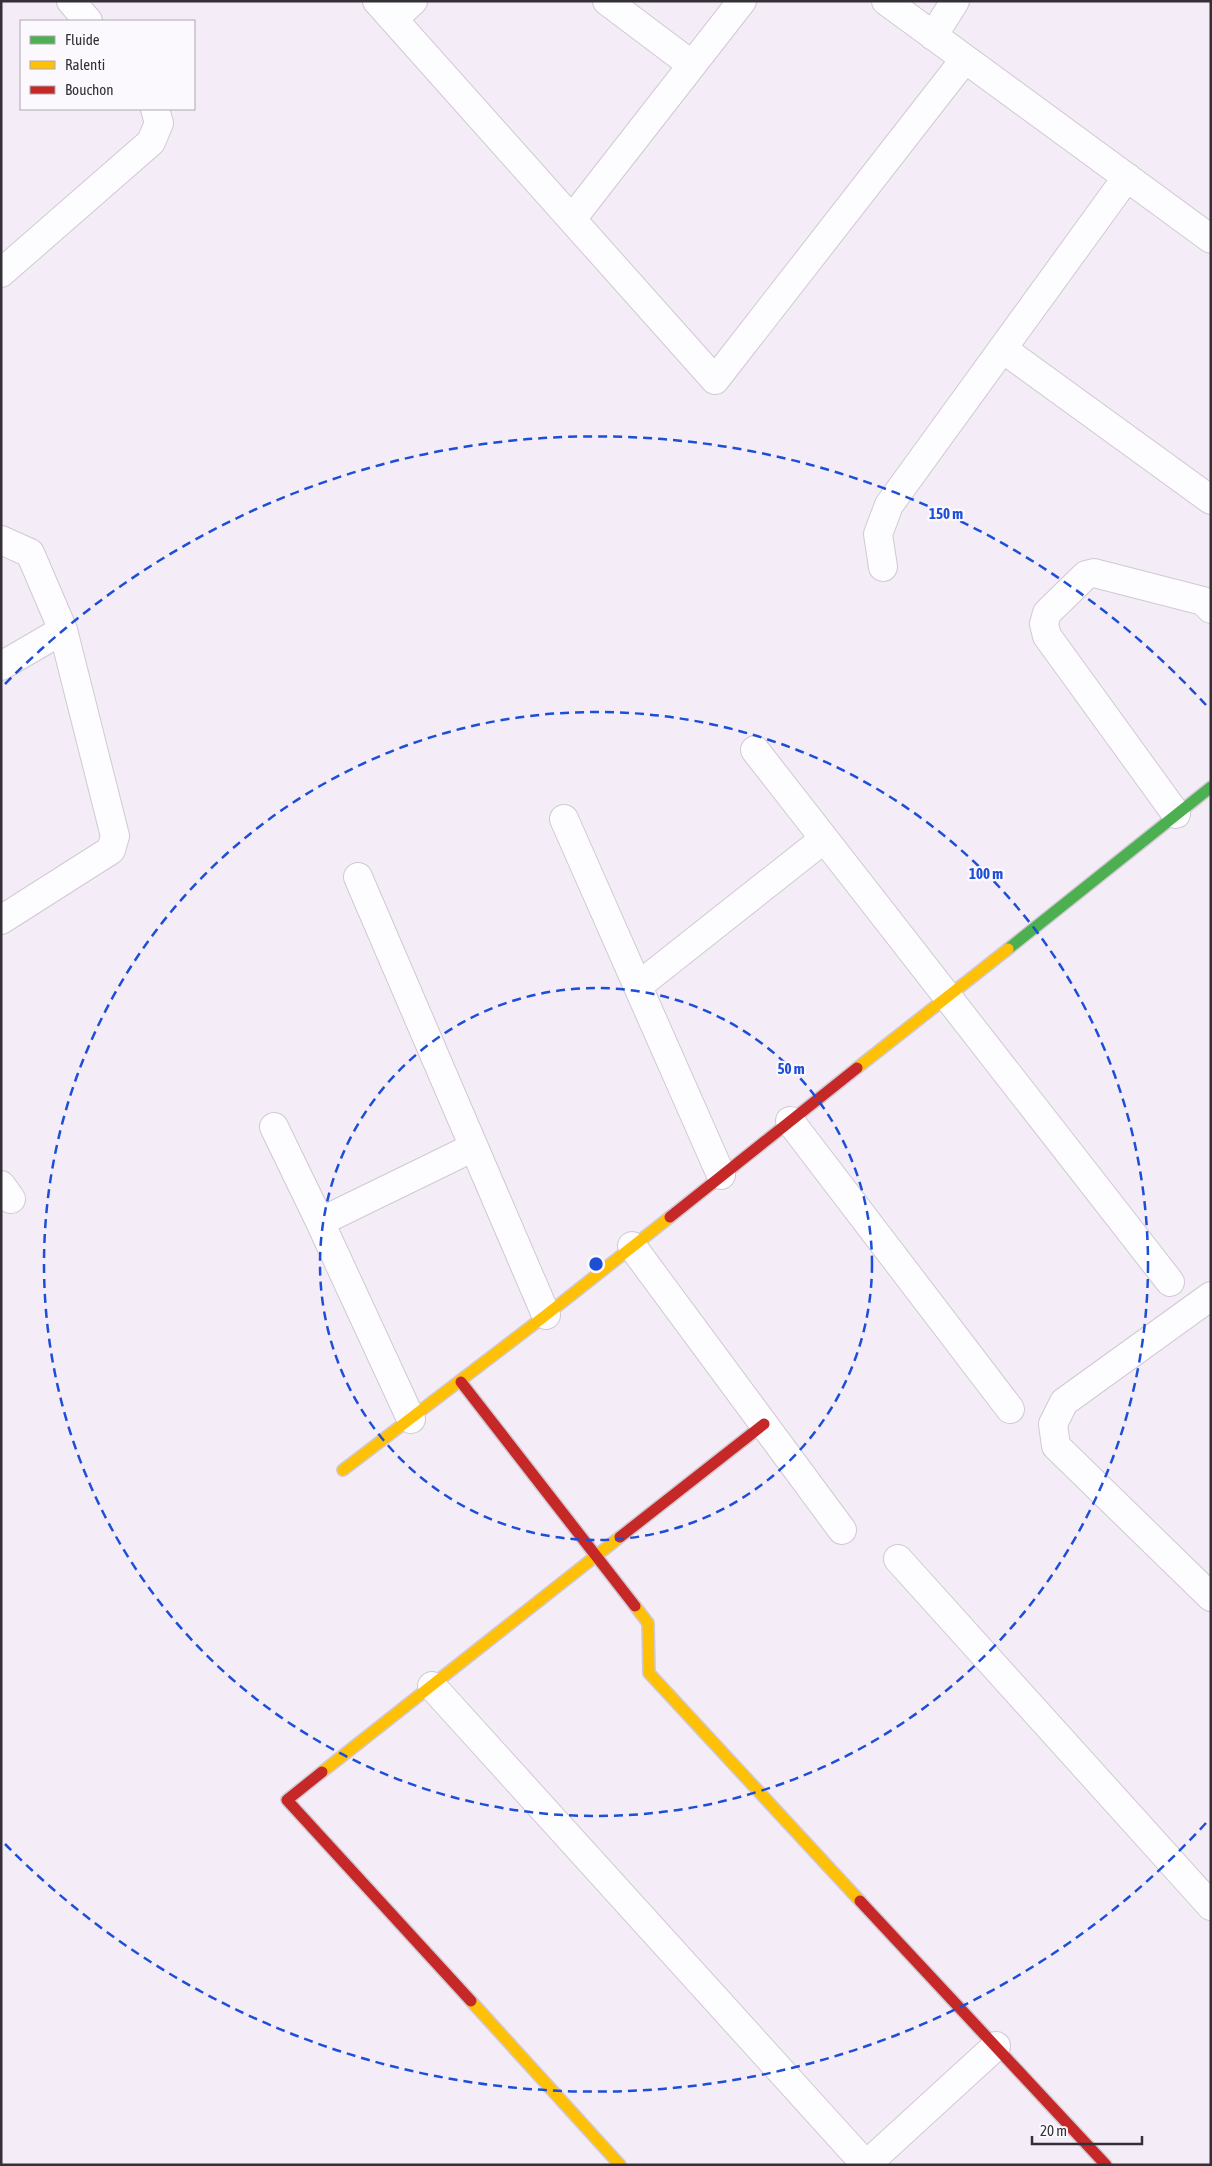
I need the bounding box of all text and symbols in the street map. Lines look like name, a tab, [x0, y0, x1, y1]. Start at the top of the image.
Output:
legend	[20, 20, 195, 110]
text: Fluide	[65, 31, 100, 48]
text: Ralenti	[65, 56, 105, 73]
text: Bouchon	[65, 81, 114, 98]
text: 150 m	[929, 505, 963, 522]
text: 100 m	[969, 865, 1003, 882]
text: 50 m	[778, 1060, 805, 1077]
centre of rings	[587, 1255, 605, 1273]
scale bar	[1032, 2114, 1142, 2146]
text: 20 m	[1040, 2122, 1067, 2139]

